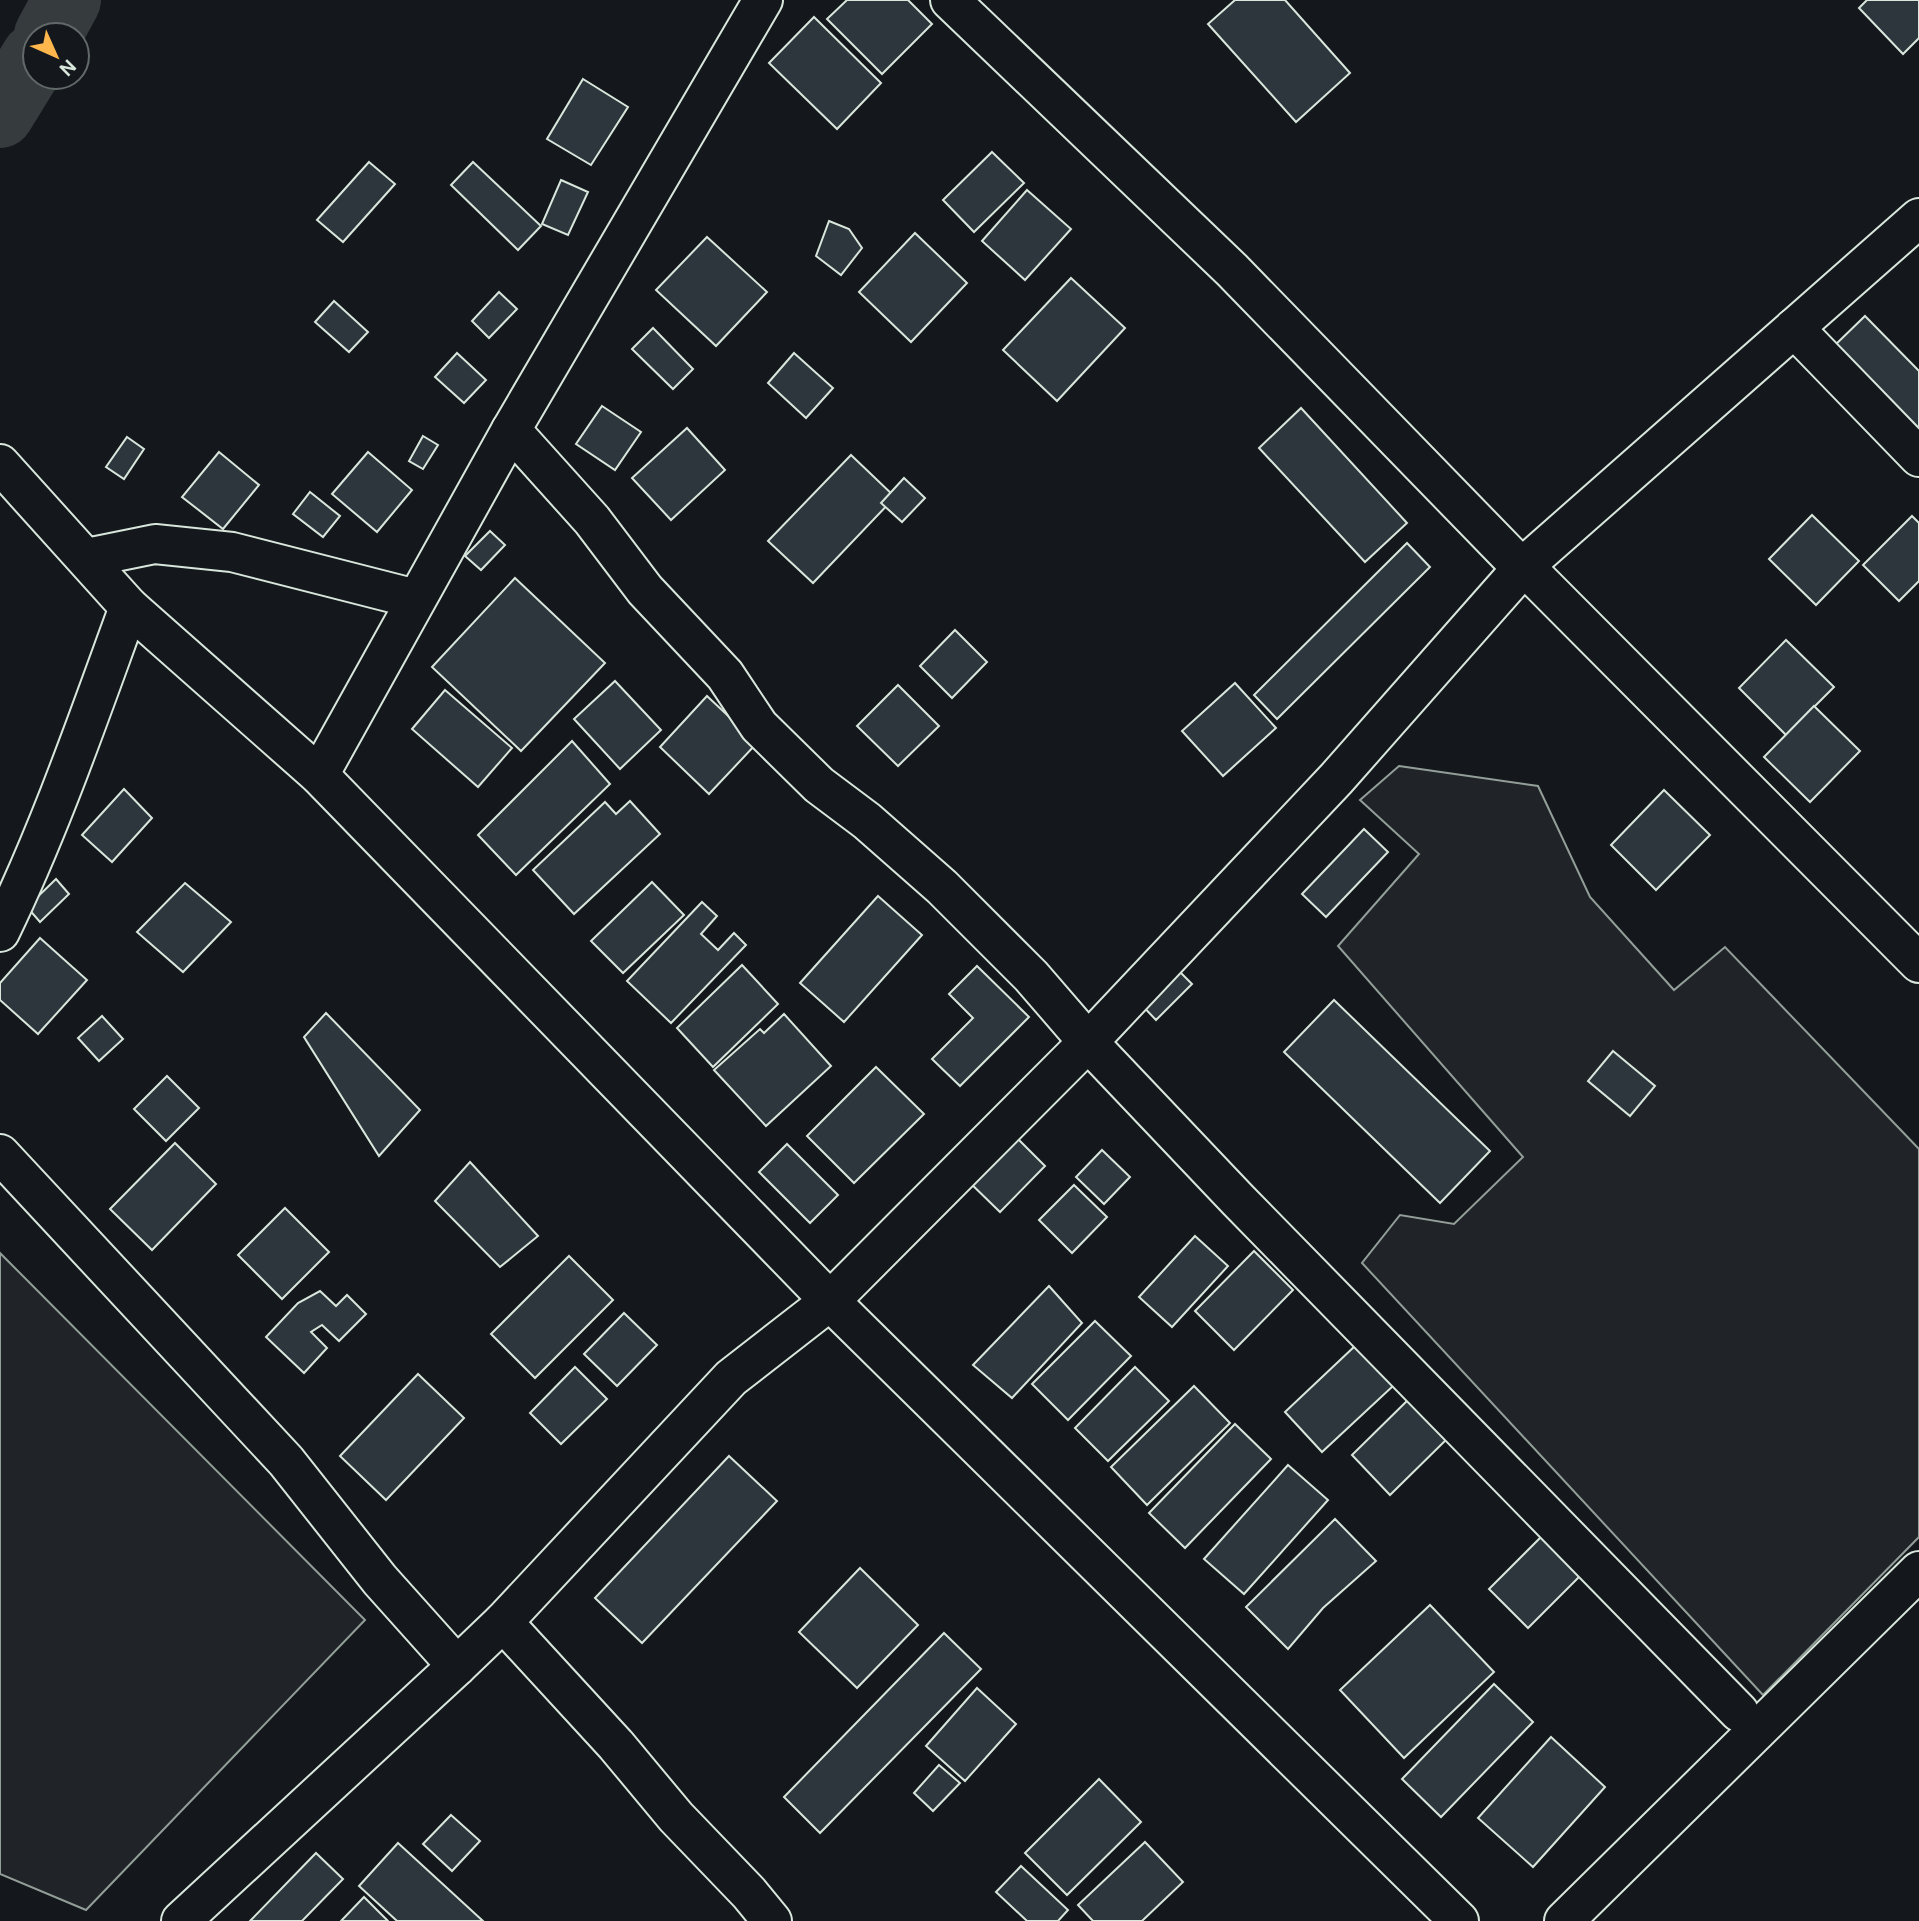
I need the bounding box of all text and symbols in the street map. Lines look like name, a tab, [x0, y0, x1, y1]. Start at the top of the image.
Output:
north arrow	[21, 21, 91, 91]
text: N	[54, 54, 81, 81]

